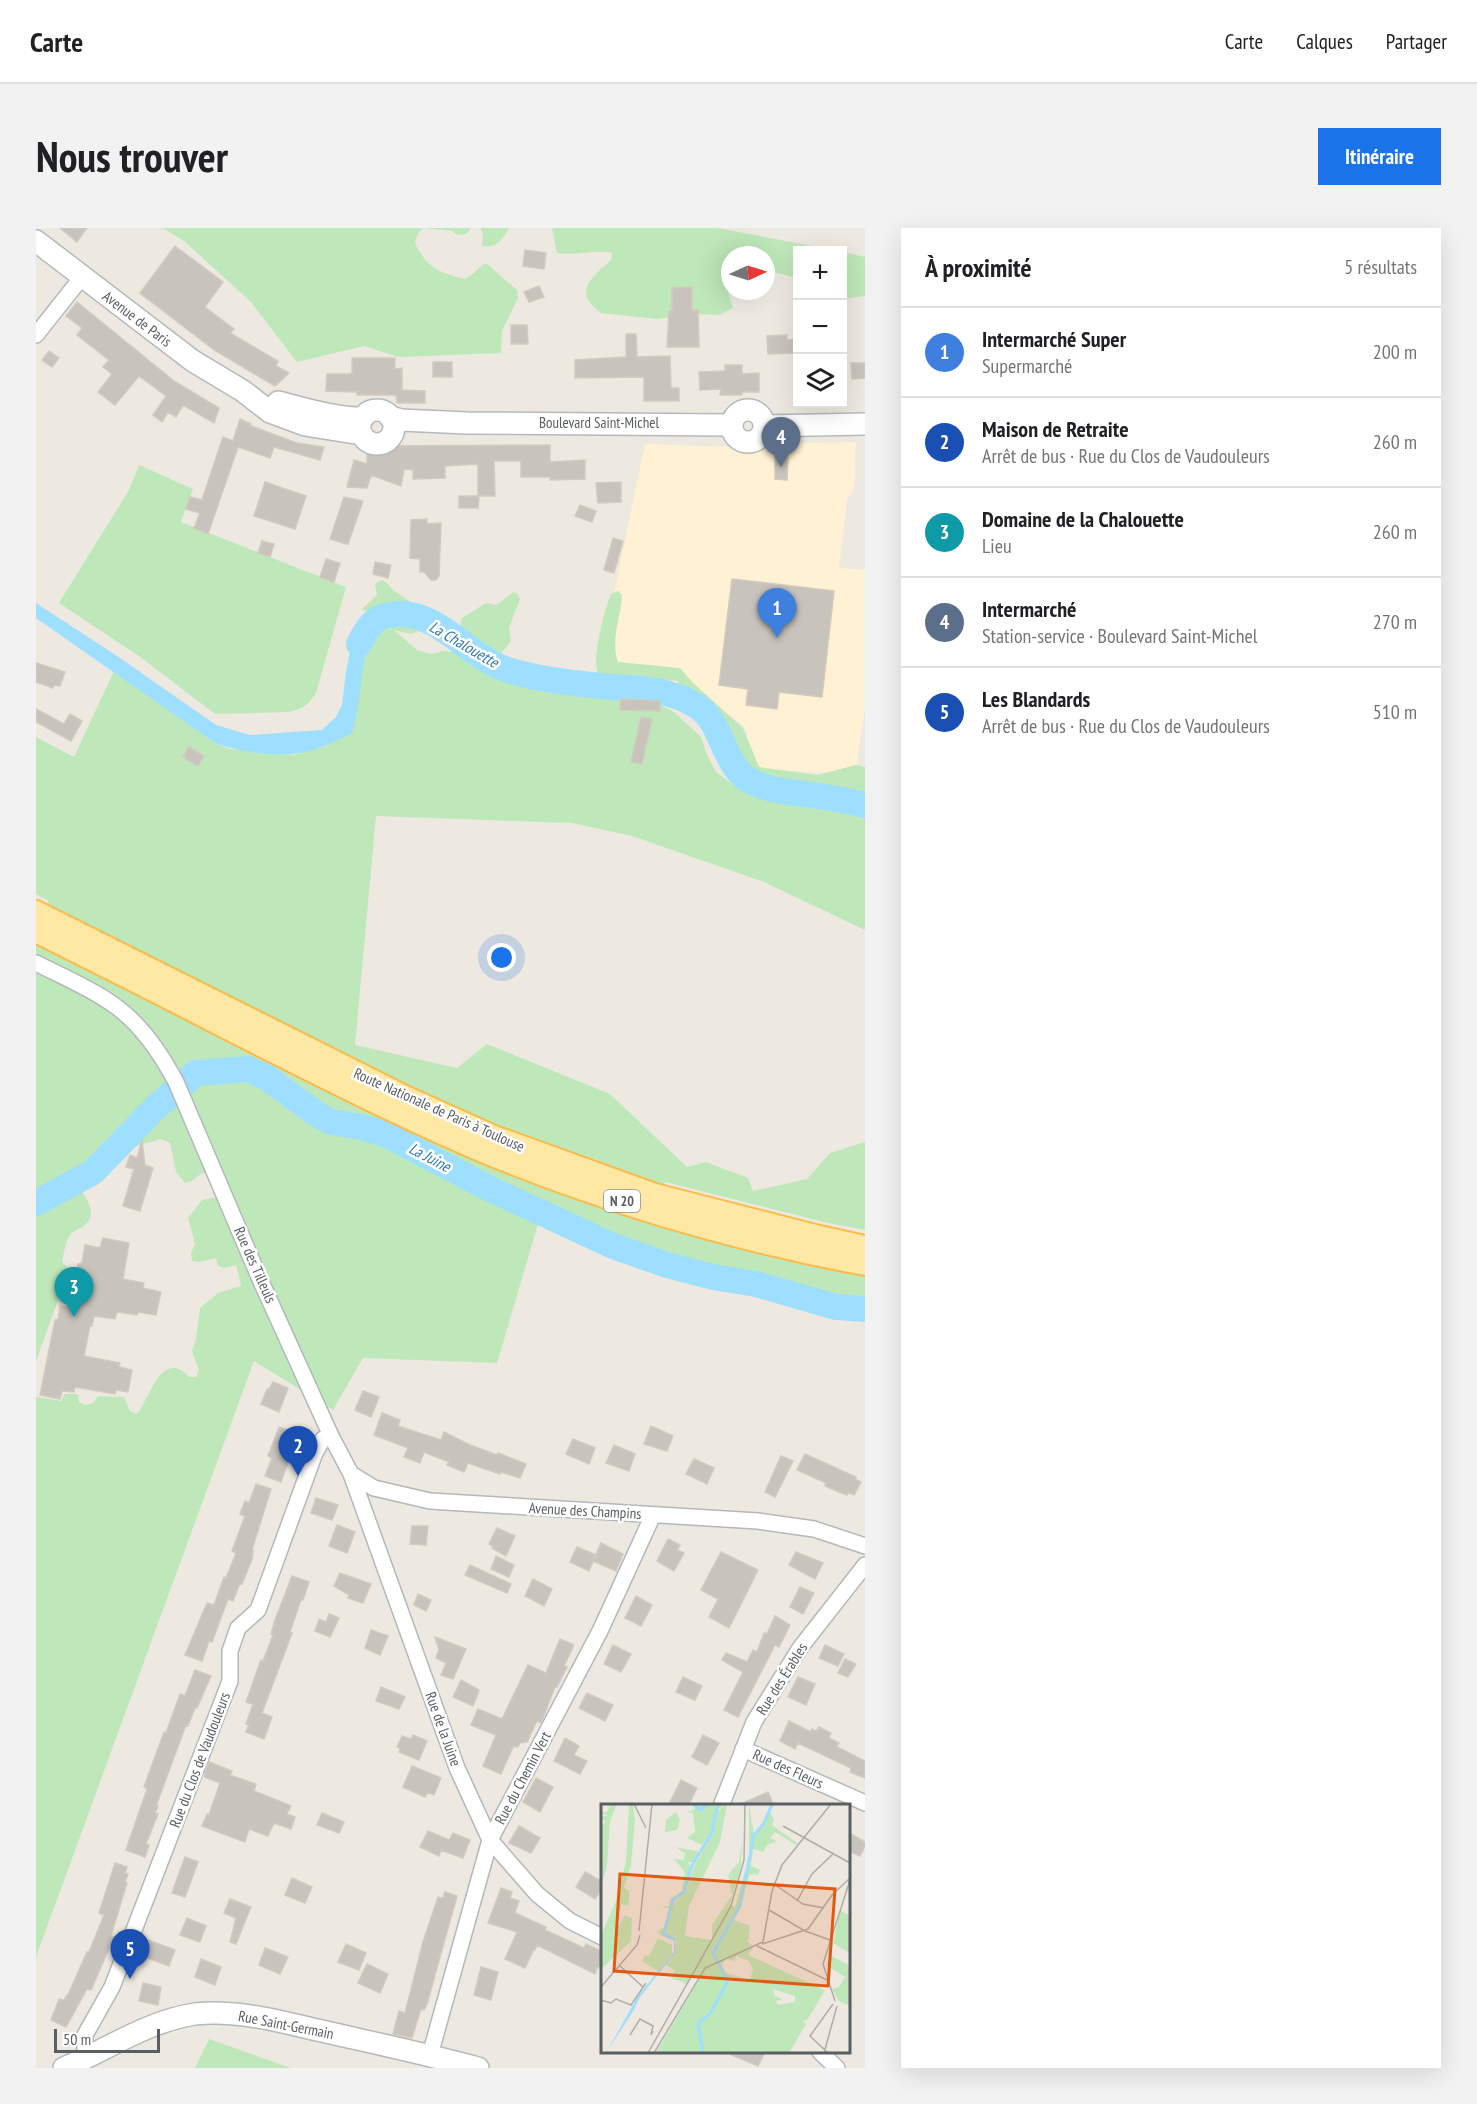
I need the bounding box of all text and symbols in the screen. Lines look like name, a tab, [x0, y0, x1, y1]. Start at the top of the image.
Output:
text: Carte	[30, 23, 83, 60]
text: Carte	[1225, 28, 1263, 55]
text: Calques	[1296, 28, 1353, 55]
text: Partager	[1386, 28, 1447, 55]
button: Itinéraire	[1318, 128, 1441, 185]
text: Nous trouver	[36, 129, 228, 184]
north arrow	[721, 246, 775, 300]
map controls	[793, 246, 847, 408]
button: +	[793, 246, 847, 300]
text: À proximité	[925, 251, 1032, 284]
text: 5 résultats	[1344, 254, 1417, 280]
street label: Avenue de Paris	[99, 286, 176, 351]
button: −	[793, 300, 847, 354]
text: Intermarché Super	[982, 325, 1126, 353]
text: 1	[940, 339, 949, 365]
text: 200 m	[1373, 339, 1417, 365]
text: Supermarché	[982, 353, 1072, 379]
button: layers	[793, 354, 847, 408]
street label: Boulevard Saint-Michel	[539, 413, 659, 432]
text: Maison de Retraite	[982, 415, 1129, 443]
pin: 4	[762, 418, 800, 467]
text: 2	[940, 429, 949, 455]
text: 260 m	[1373, 429, 1417, 455]
text: Arrêt de bus · Rue du Clos de Vaudouleurs	[982, 443, 1270, 469]
text: Domaine de la Chalouette	[982, 505, 1184, 533]
text: 3	[940, 519, 949, 545]
text: 260 m	[1373, 519, 1417, 545]
text: Lieu	[982, 533, 1012, 559]
pin: 1	[758, 588, 796, 638]
text: Intermarché	[982, 595, 1077, 623]
text: 4	[940, 609, 949, 635]
text: 270 m	[1373, 609, 1417, 635]
water label: La Chalouette	[426, 616, 503, 672]
text: Station-service · Boulevard Saint-Michel	[982, 623, 1257, 649]
text: Les Blandards	[982, 685, 1090, 713]
text: 5	[940, 699, 949, 725]
text: 510 m	[1373, 699, 1417, 725]
text: Arrêt de bus · Rue du Clos de Vaudouleurs	[982, 713, 1270, 739]
your location	[487, 943, 516, 972]
street label: Route Nationale de Paris à Toulouse	[351, 1063, 528, 1156]
water label: La Juine	[406, 1138, 455, 1177]
road number: N 20	[604, 1190, 640, 1212]
street label: Rue des Tilleuls	[230, 1224, 281, 1306]
pin: 3	[54, 1268, 93, 1317]
pin: 2	[278, 1426, 318, 1476]
street label: Avenue des Champins	[528, 1498, 642, 1523]
street label: Rue des Érables	[752, 1639, 811, 1718]
street label: Rue du Clos de Vaudouleurs	[165, 1689, 234, 1830]
street label: Rue de la Juine	[421, 1689, 466, 1769]
street label: Rue du Chemin Vert	[490, 1728, 555, 1827]
street label: Rue des Fleurs	[750, 1744, 827, 1793]
inset map	[601, 1804, 850, 2053]
pin: 5	[110, 1930, 149, 1979]
street label: Rue Saint-Germain	[237, 2006, 335, 2043]
scale bar	[54, 2026, 160, 2054]
text: 50 m	[63, 2029, 91, 2049]

